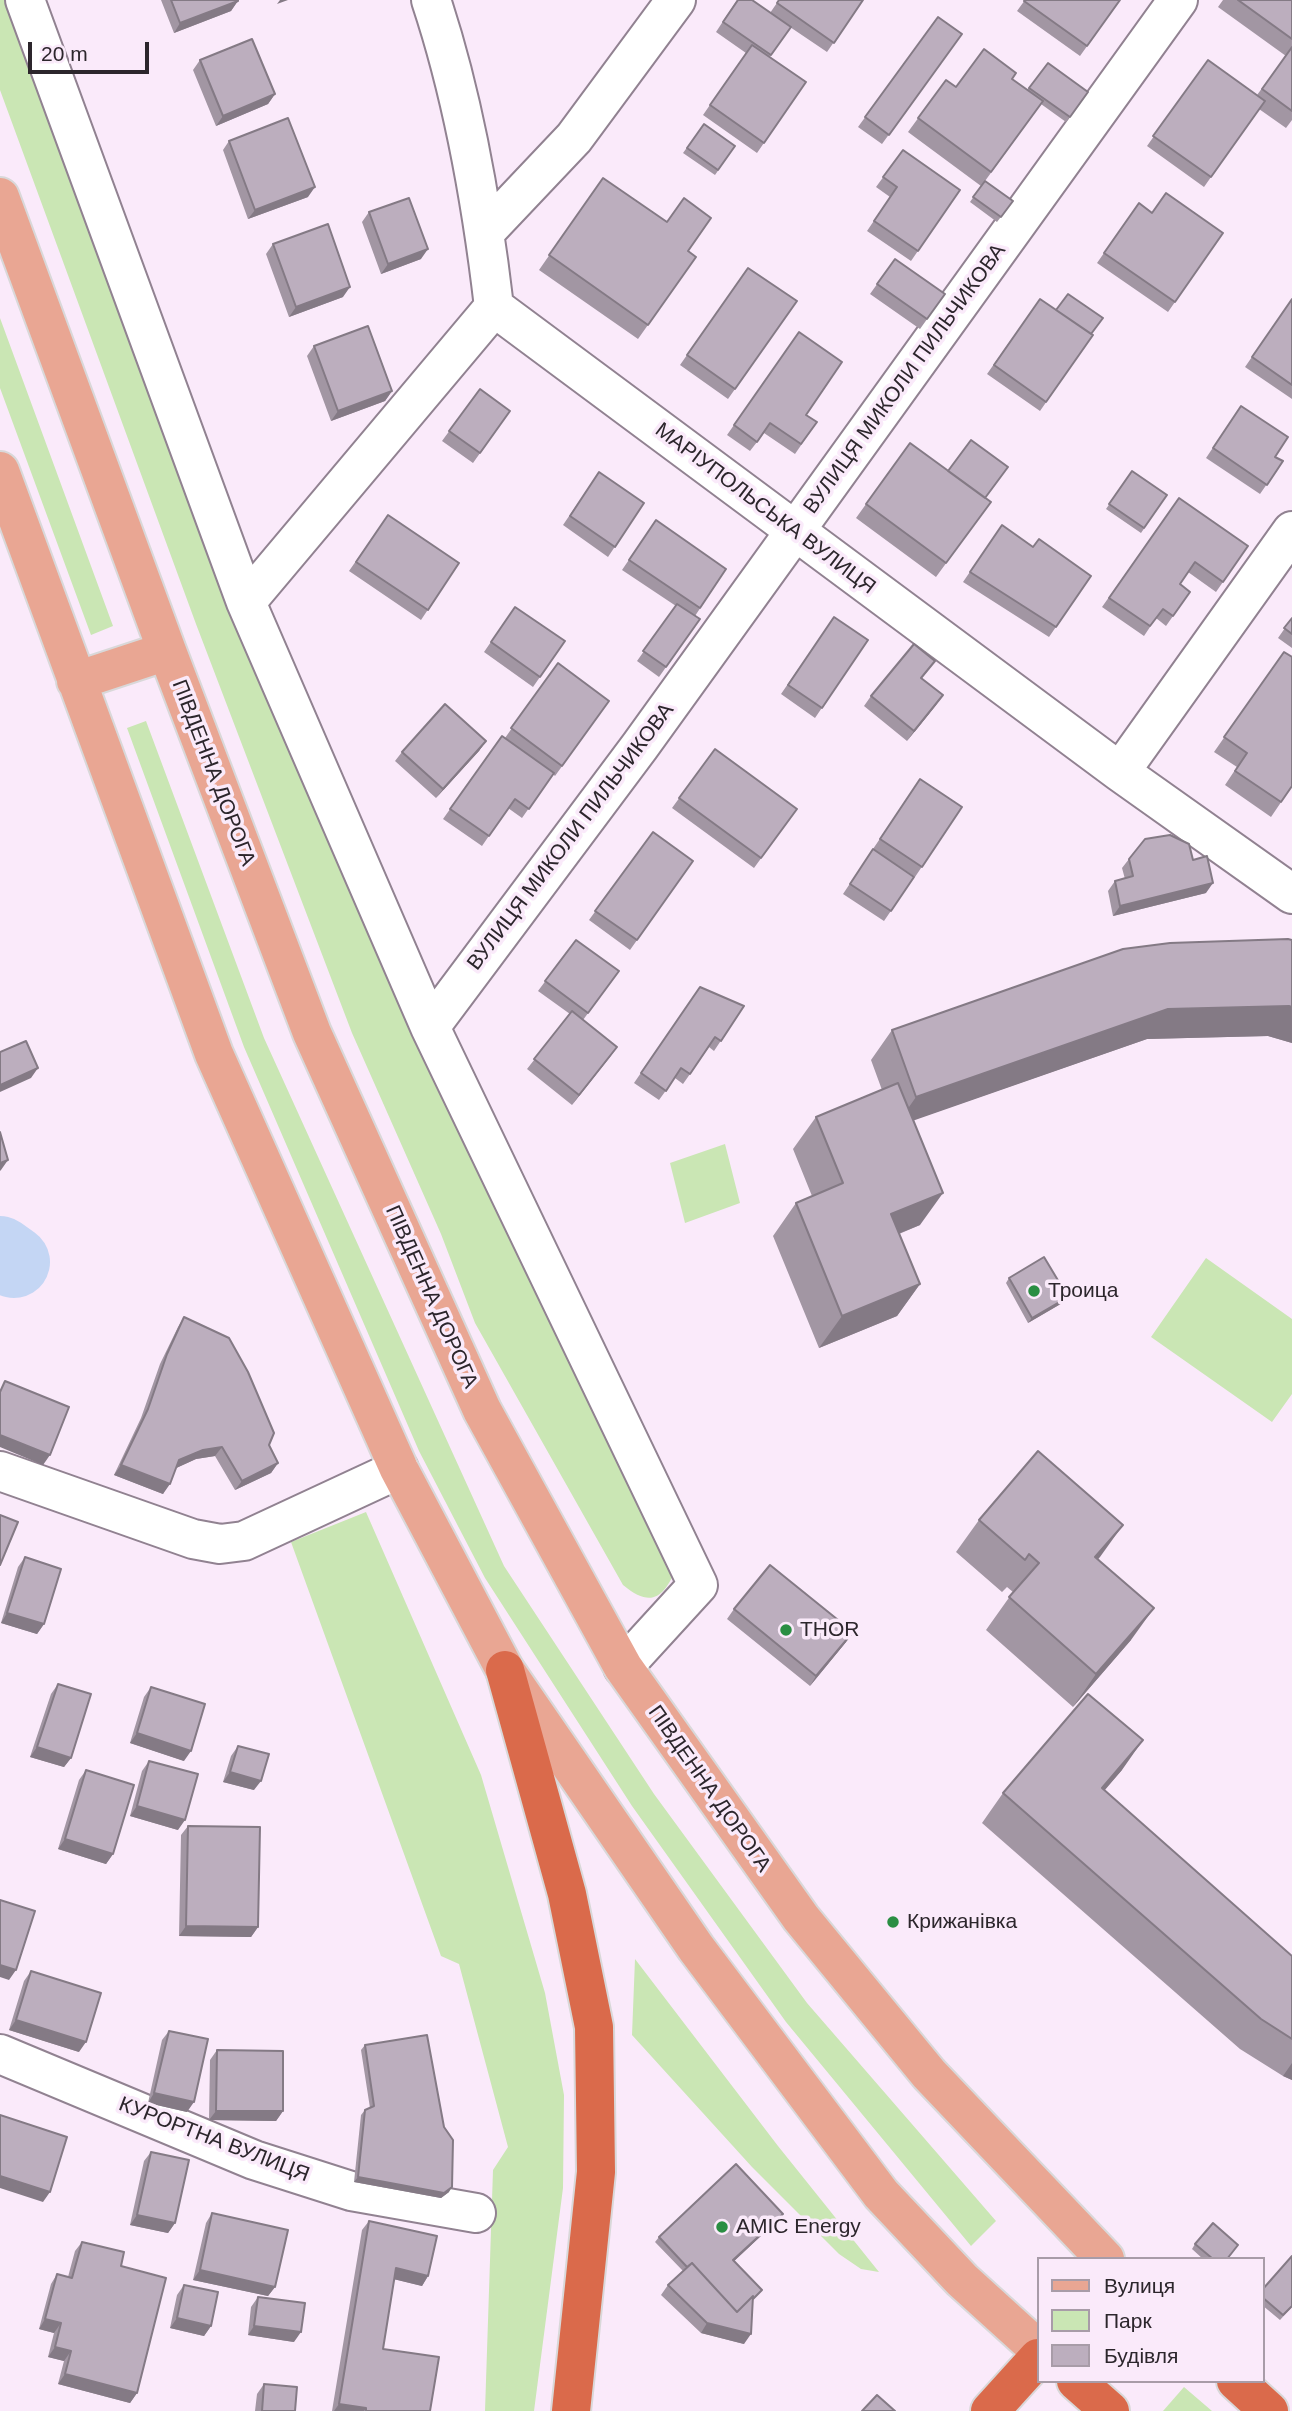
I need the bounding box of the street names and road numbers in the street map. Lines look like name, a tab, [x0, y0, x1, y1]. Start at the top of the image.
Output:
street label: ВУЛИЦЯ МИКОЛИ ПИЛЬЧИКОВА	[799, 239, 1011, 519]
street label: МАРІУПОЛЬСЬКА ВУЛИЦЯ	[650, 418, 880, 600]
street label: ПІВДЕННА ДОРОГА	[166, 676, 260, 870]
street label: ВУЛИЦЯ МИКОЛИ ПИЛЬЧИКОВА	[462, 699, 680, 975]
street label: ПІВДЕННА ДОРОГА	[379, 1202, 483, 1392]
street label: ПІВДЕННА ДОРОГА	[642, 1701, 776, 1877]
street label: КУРОРТНА ВУЛИЦЯ	[115, 2092, 313, 2188]

